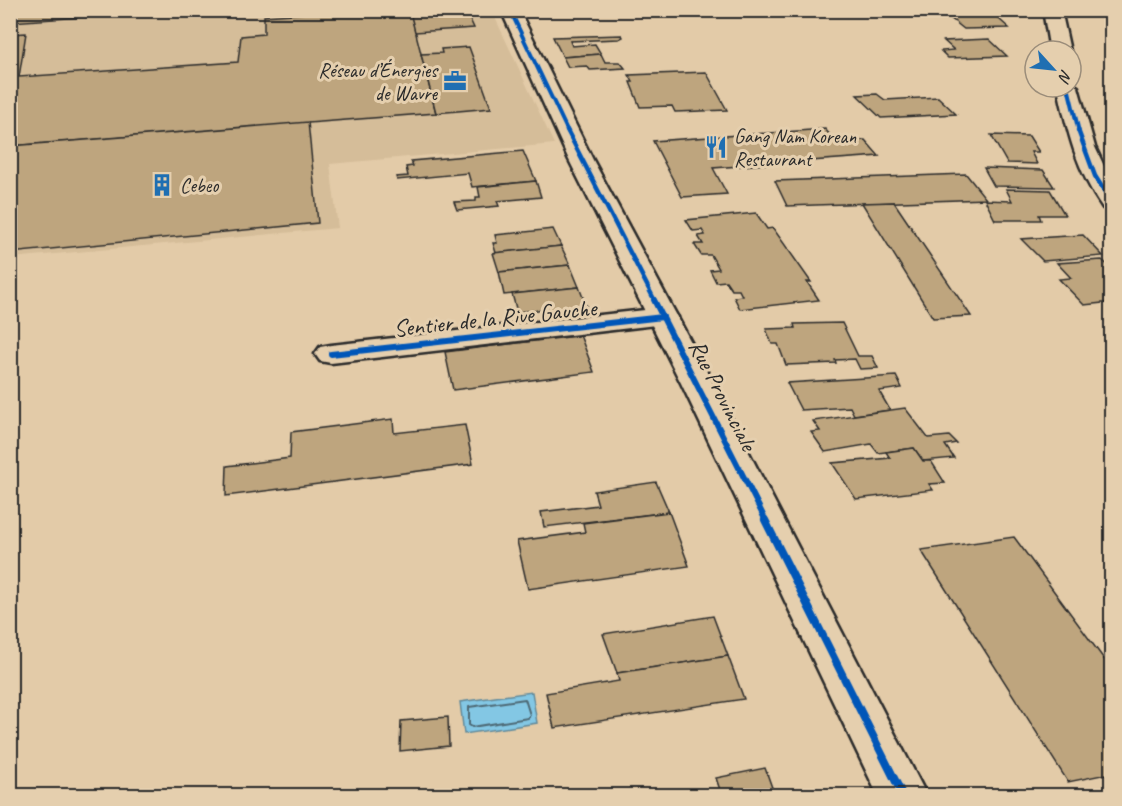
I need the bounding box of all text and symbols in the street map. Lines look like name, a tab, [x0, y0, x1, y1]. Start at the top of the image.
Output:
north arrow	[1023, 39, 1083, 99]
place label: Réseau d’Énergies de Wavre	[318, 58, 439, 106]
text: N	[1053, 66, 1077, 87]
office icon: Réseau d’Énergies de Wavre	[442, 68, 468, 94]
place label: Gang Nam Korean Restaurant	[734, 124, 857, 172]
restaurant icon: Gang Nam Korean Restaurant	[703, 134, 729, 160]
building icon: Cebeo	[149, 172, 175, 198]
place label: Cebeo	[180, 173, 219, 198]
street label: Sentier de la Rive Gauche	[392, 292, 600, 344]
street label: Rue Provinciale	[682, 334, 765, 457]

